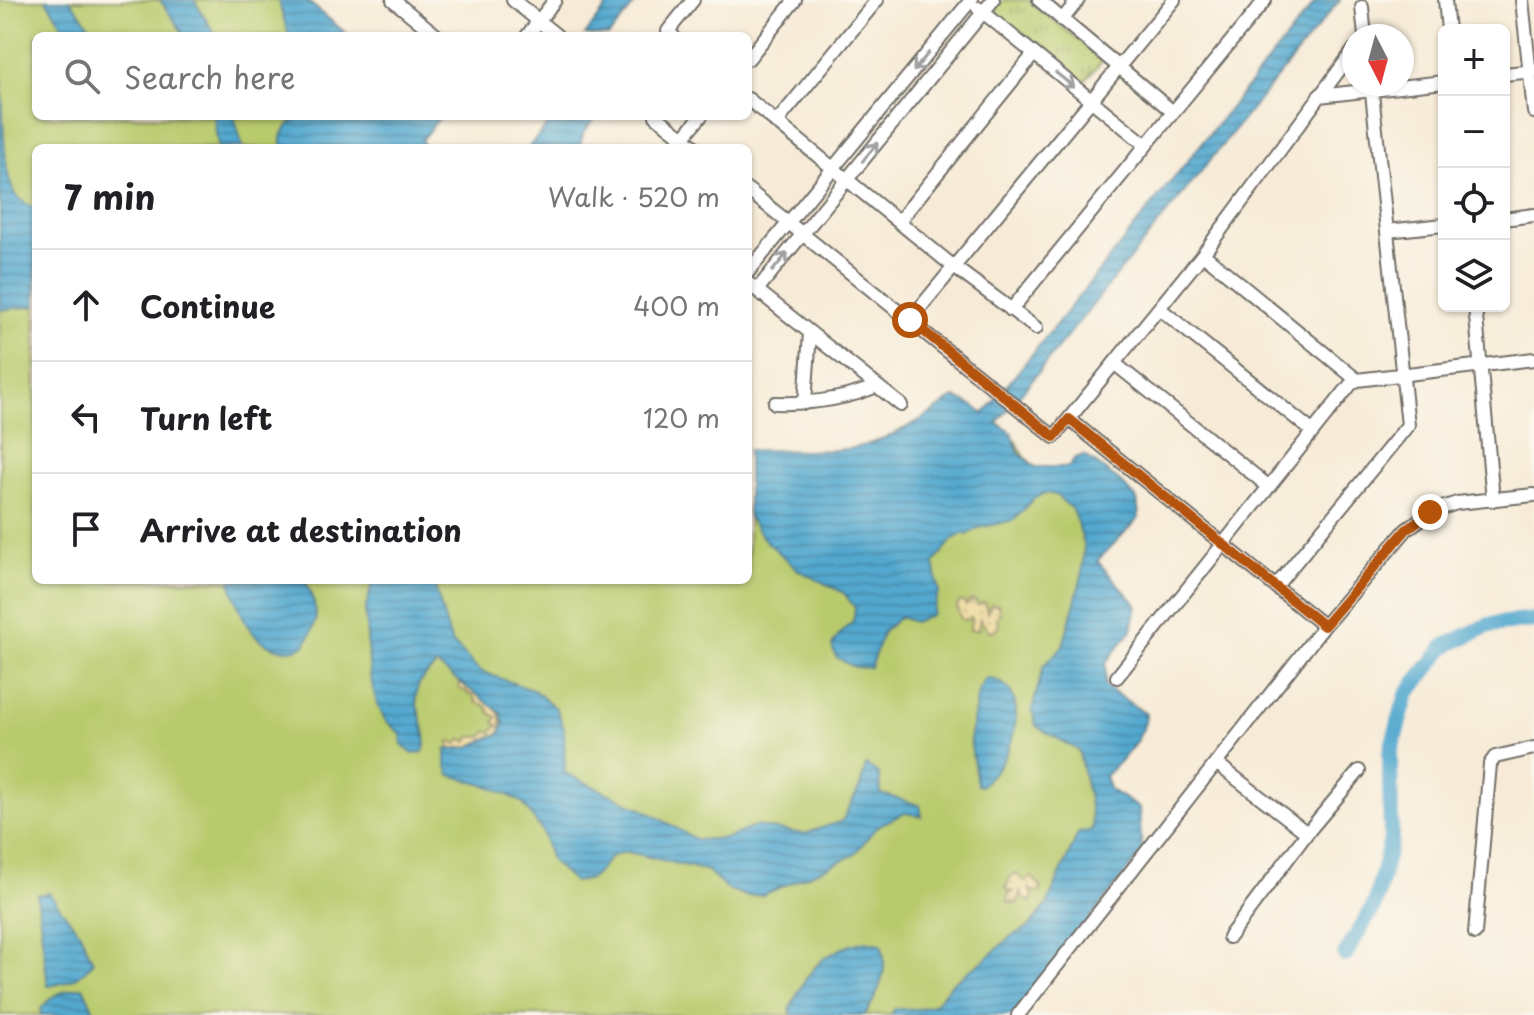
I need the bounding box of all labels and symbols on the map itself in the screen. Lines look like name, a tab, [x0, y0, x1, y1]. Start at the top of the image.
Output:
north arrow	[1342, 24, 1414, 96]
one-way arrow	[912, 51, 930, 72]
one-way arrow	[1055, 70, 1076, 88]
one-way arrow	[861, 142, 879, 163]
one-way arrow	[771, 253, 789, 273]
route start	[892, 302, 928, 338]
route end	[1412, 494, 1448, 530]

